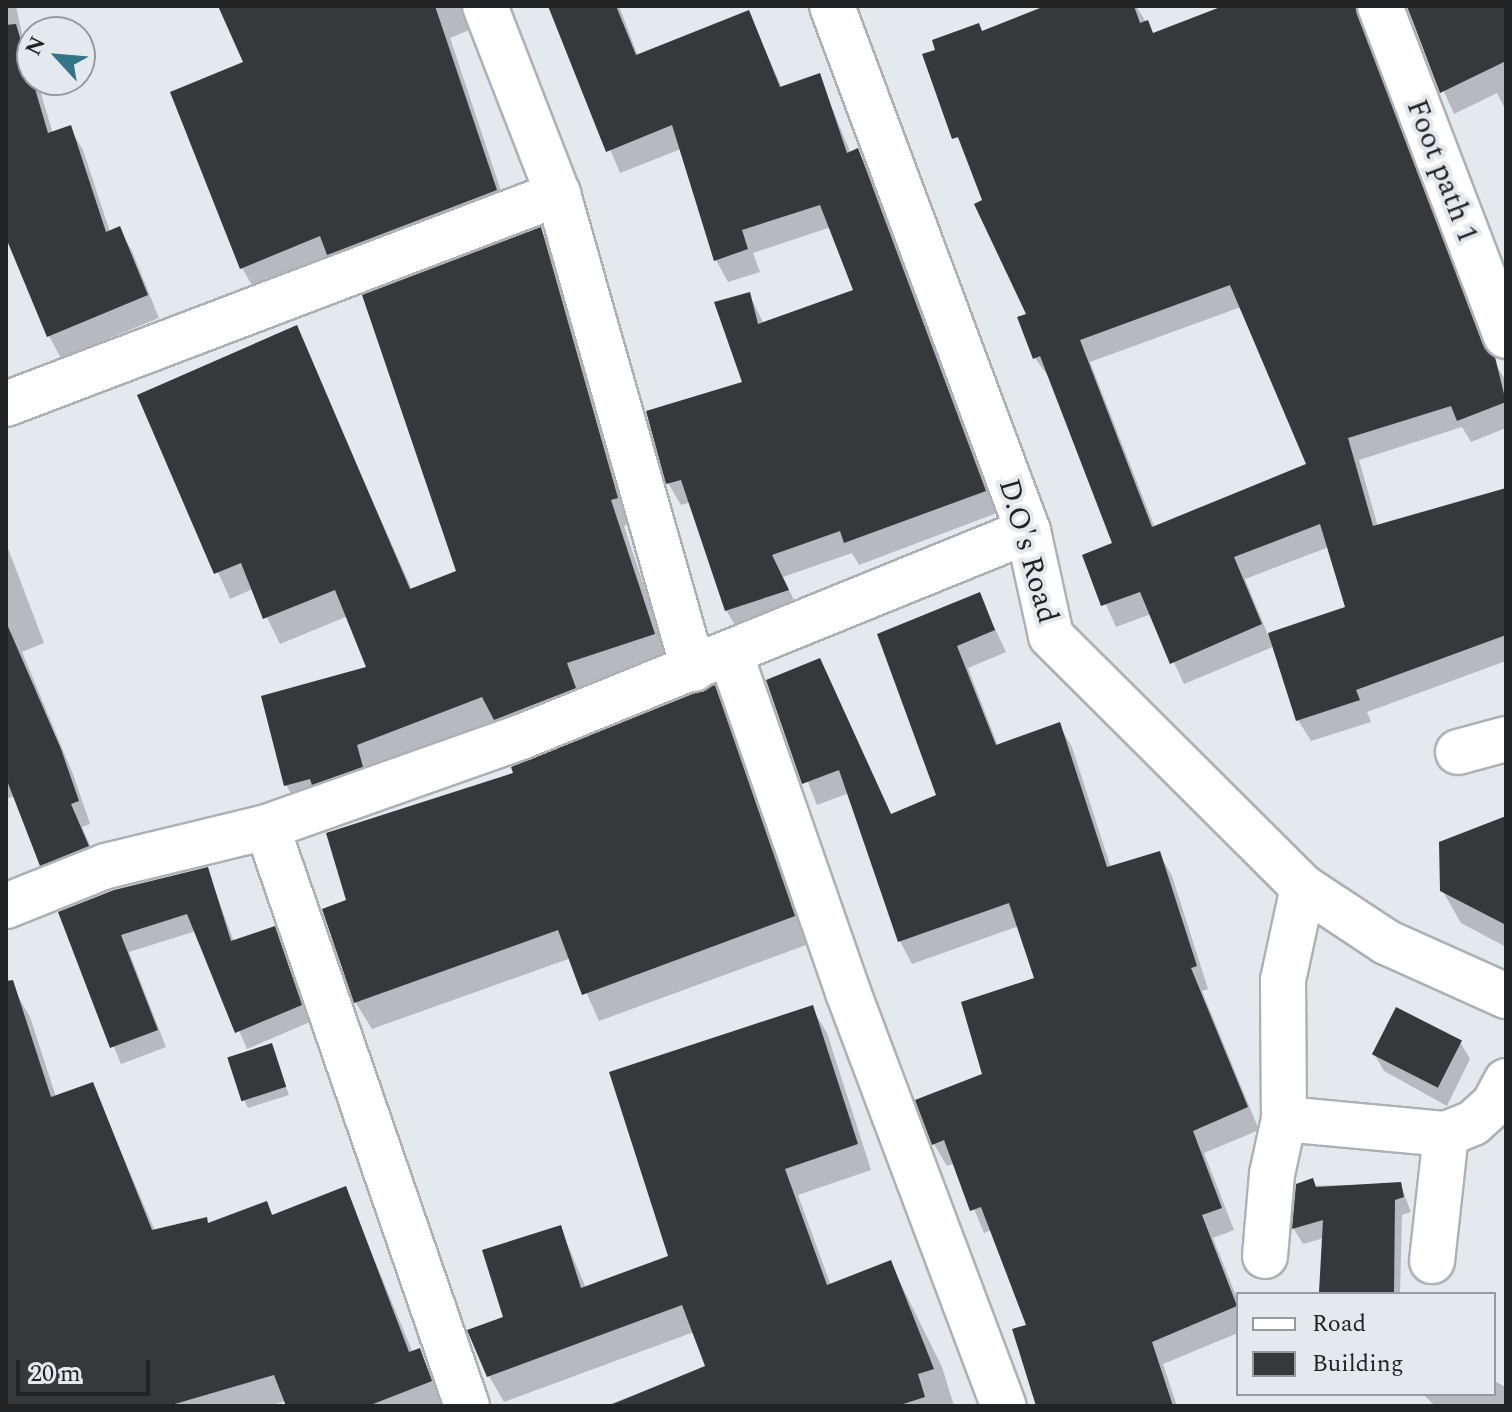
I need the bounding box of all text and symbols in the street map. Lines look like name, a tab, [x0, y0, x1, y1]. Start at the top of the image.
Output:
north arrow	[16, 16, 96, 96]
text: N	[17, 31, 55, 61]
street label: Foot path 1	[1398, 94, 1486, 248]
street label: D.O's Road	[990, 475, 1066, 627]
legend	[1236, 1292, 1496, 1396]
text: Road	[1312, 1306, 1366, 1342]
scale bar	[20, 1344, 154, 1394]
text: Building	[1312, 1346, 1404, 1382]
text: 20 m	[30, 1356, 81, 1392]

